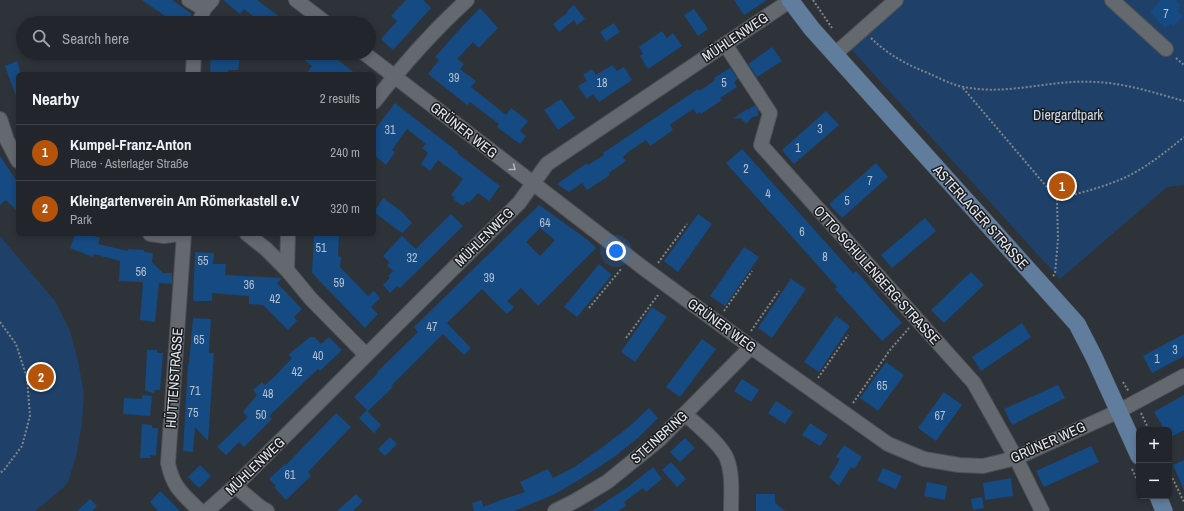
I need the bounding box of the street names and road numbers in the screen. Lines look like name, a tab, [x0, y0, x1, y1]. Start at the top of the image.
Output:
street label: MÜHLENWEG	[699, 8, 772, 66]
street label: GRÜNER WEG	[427, 98, 501, 162]
street label: ASTERLAGER STRASSE	[929, 160, 1033, 273]
street label: OTTO-SCHULENBERG-STRASSE	[810, 202, 944, 348]
street label: MÜHLENWEG	[451, 204, 517, 270]
street label: GRÜNER WEG	[684, 294, 760, 356]
street label: HÜTTENSTRASSE	[162, 327, 186, 429]
street label: STEINBRING	[627, 407, 691, 467]
street label: GRÜNER WEG	[1008, 417, 1088, 467]
street label: MÜHLENWEG	[221, 433, 289, 499]

